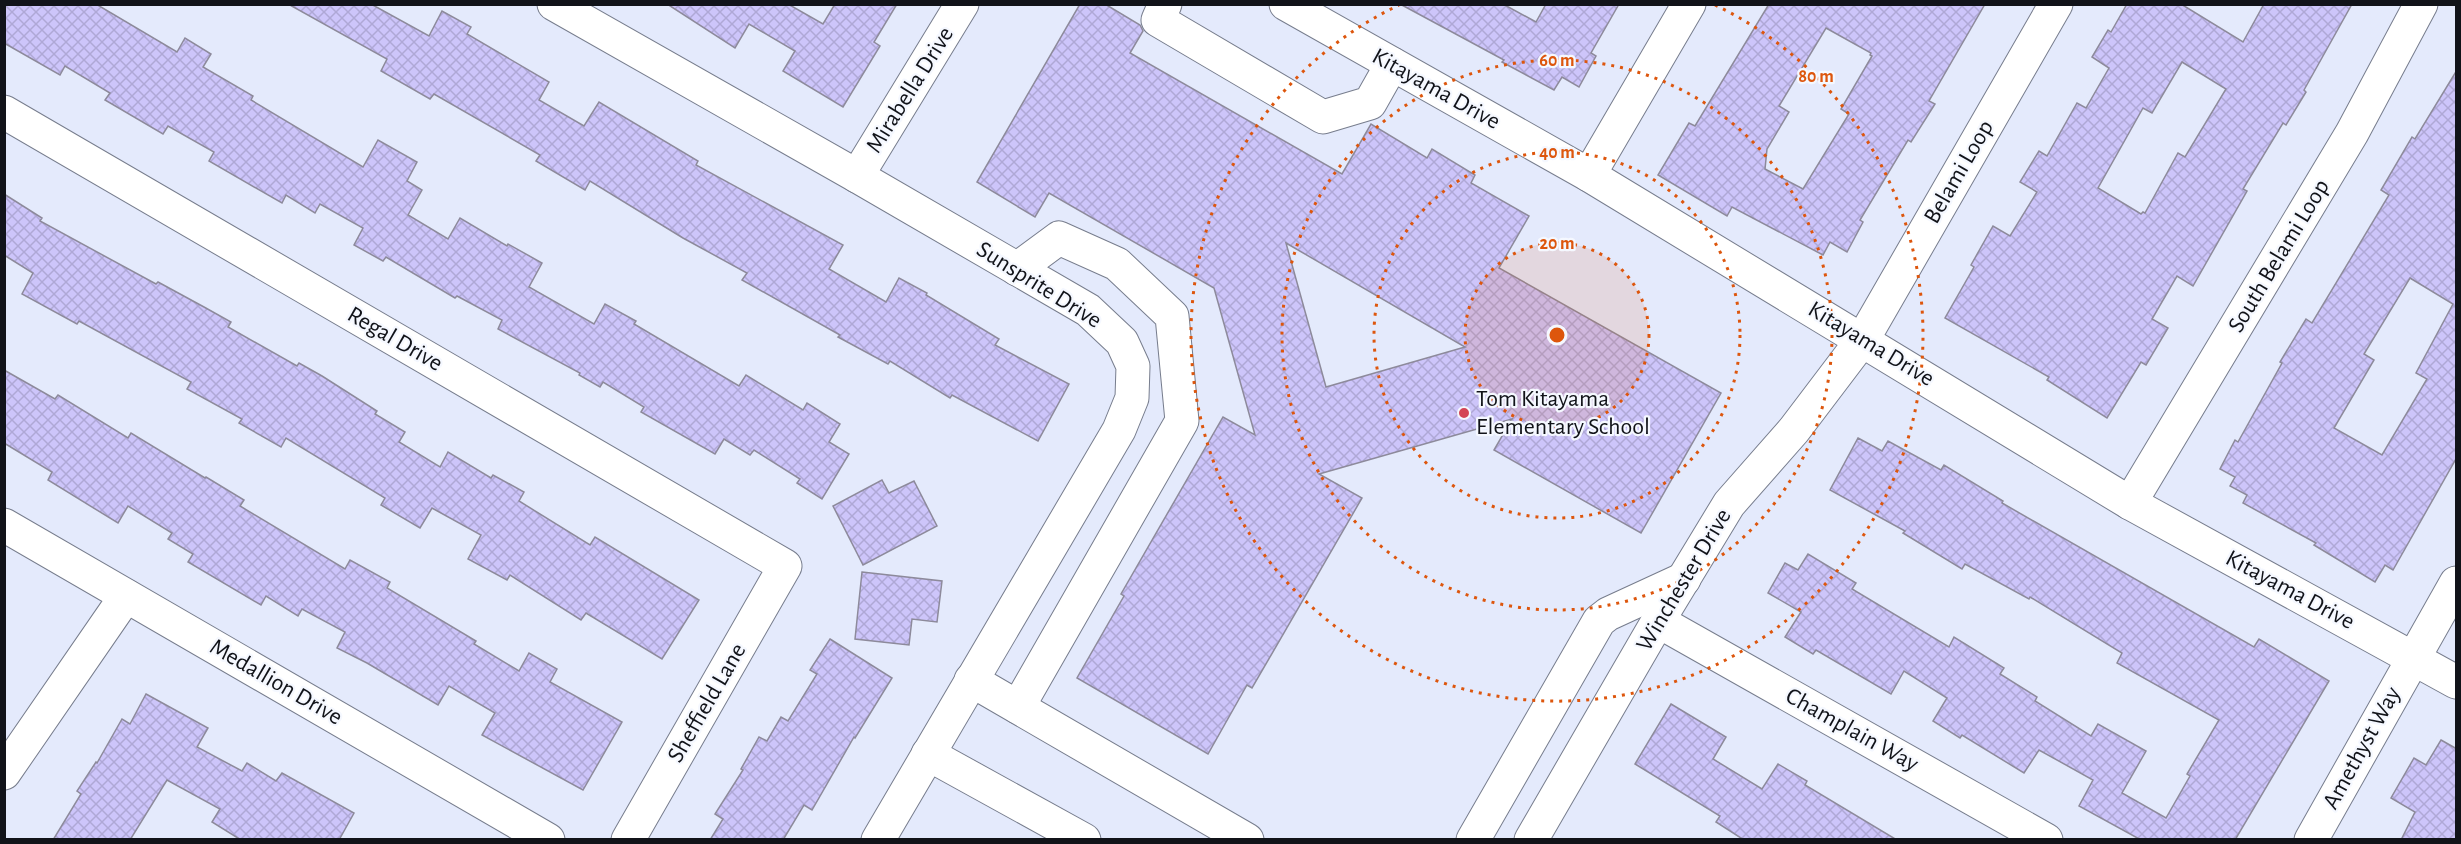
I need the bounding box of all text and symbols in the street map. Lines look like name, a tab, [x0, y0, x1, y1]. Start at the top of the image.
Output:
street label: Mirabella Drive	[862, 23, 958, 157]
street label: Kitayama Drive	[1368, 44, 1504, 134]
text: 60 m	[1539, 52, 1575, 70]
text: 80 m	[1798, 68, 1834, 86]
street label: Belami Loop	[1920, 116, 1998, 228]
text: 40 m	[1539, 144, 1575, 162]
street label: South Belami Loop	[2224, 175, 2334, 337]
text: 20 m	[1539, 235, 1575, 253]
street label: Sunsprite Drive	[972, 237, 1106, 333]
street label: Kitayama Drive	[1804, 297, 1938, 391]
street label: Regal Drive	[343, 302, 447, 376]
centre of rings	[1547, 325, 1567, 345]
place label: Tom Kitayama Elementary School	[1476, 387, 1650, 439]
marker: Tom Kitayama Elementary School	[1457, 406, 1471, 420]
street label: Winchester Drive	[1632, 505, 1736, 655]
street label: Kitayama Drive	[2222, 546, 2358, 634]
street label: Medallion Drive	[206, 634, 346, 730]
street label: Sheffield Lane	[663, 639, 751, 767]
street label: Amethyst Way	[2319, 683, 2405, 813]
street label: Champlain Way	[1782, 684, 1922, 776]

